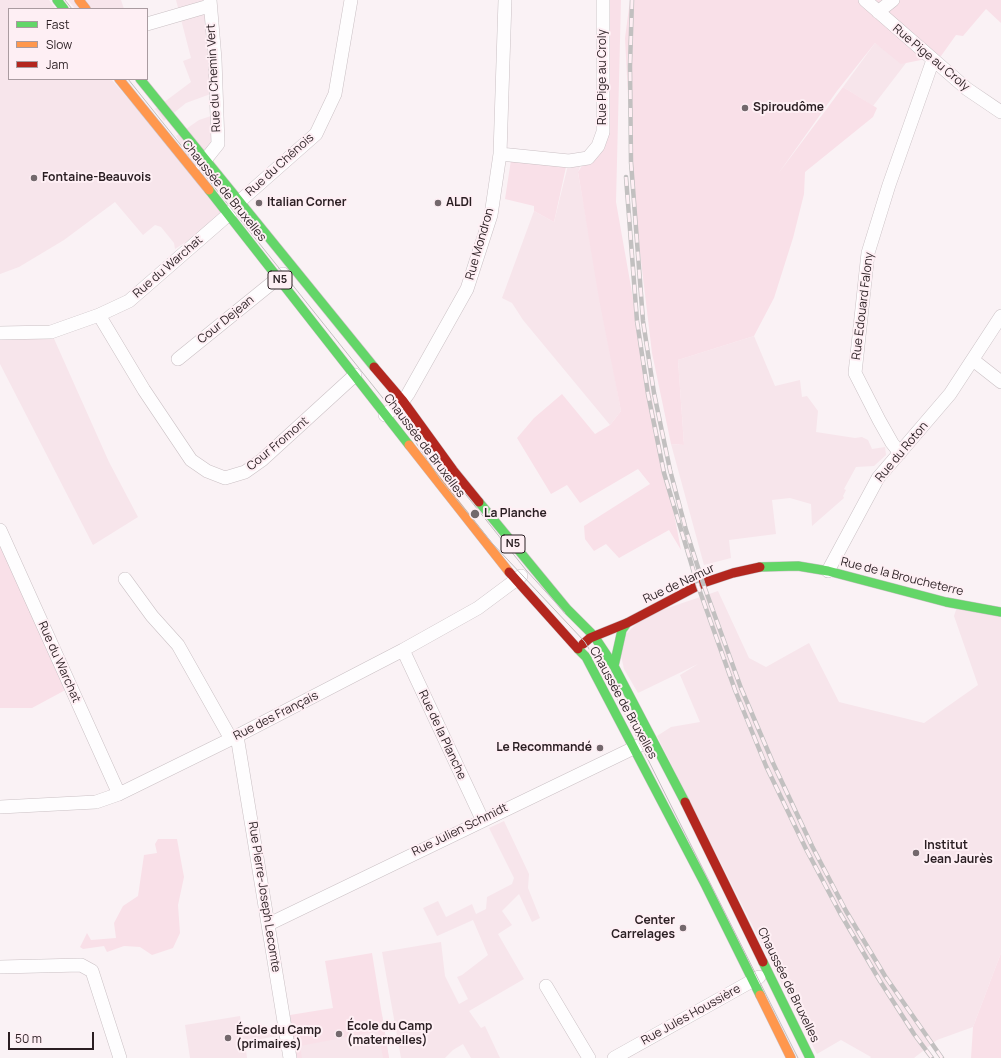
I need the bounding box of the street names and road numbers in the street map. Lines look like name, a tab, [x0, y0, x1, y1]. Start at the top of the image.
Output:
street label: Rue Pige au Croly	[890, 22, 972, 94]
street label: Rue du Chemin Vert	[204, 23, 224, 133]
street label: Rue Pige au Croly	[596, 29, 610, 125]
street label: Rue du Chênois	[243, 131, 317, 199]
street label: Chaussée de Bruxelles	[179, 138, 269, 244]
street label: Rue Mondron	[463, 206, 497, 282]
street label: Rue du Warchat	[130, 233, 206, 301]
street label: Rue Edouard Falony	[849, 251, 877, 361]
road number: N5	[268, 271, 292, 289]
street label: Cour Dejean	[195, 293, 257, 347]
street label: Chaussée de Bruxelles	[380, 391, 468, 501]
street label: Cour Fromont	[244, 414, 312, 474]
street label: Rue du Roton	[873, 419, 931, 485]
road number: N5	[501, 535, 525, 553]
street label: Rue de la Broucheterre	[839, 555, 965, 599]
street label: Rue de Namur	[641, 561, 717, 607]
street label: Rue du Warchat	[35, 619, 83, 705]
street label: Chaussée de Bruxelles	[586, 644, 660, 762]
street label: Rue des Français	[231, 688, 321, 744]
street label: Rue de la Planche	[415, 688, 469, 782]
street label: Rue Julien Schmidt	[410, 801, 510, 859]
street label: Rue Pierre-Joseph Lecomte	[245, 821, 283, 973]
street label: Chaussée de Bruxelles	[754, 925, 822, 1045]
street label: Rue Jules Houssière	[639, 982, 743, 1048]

